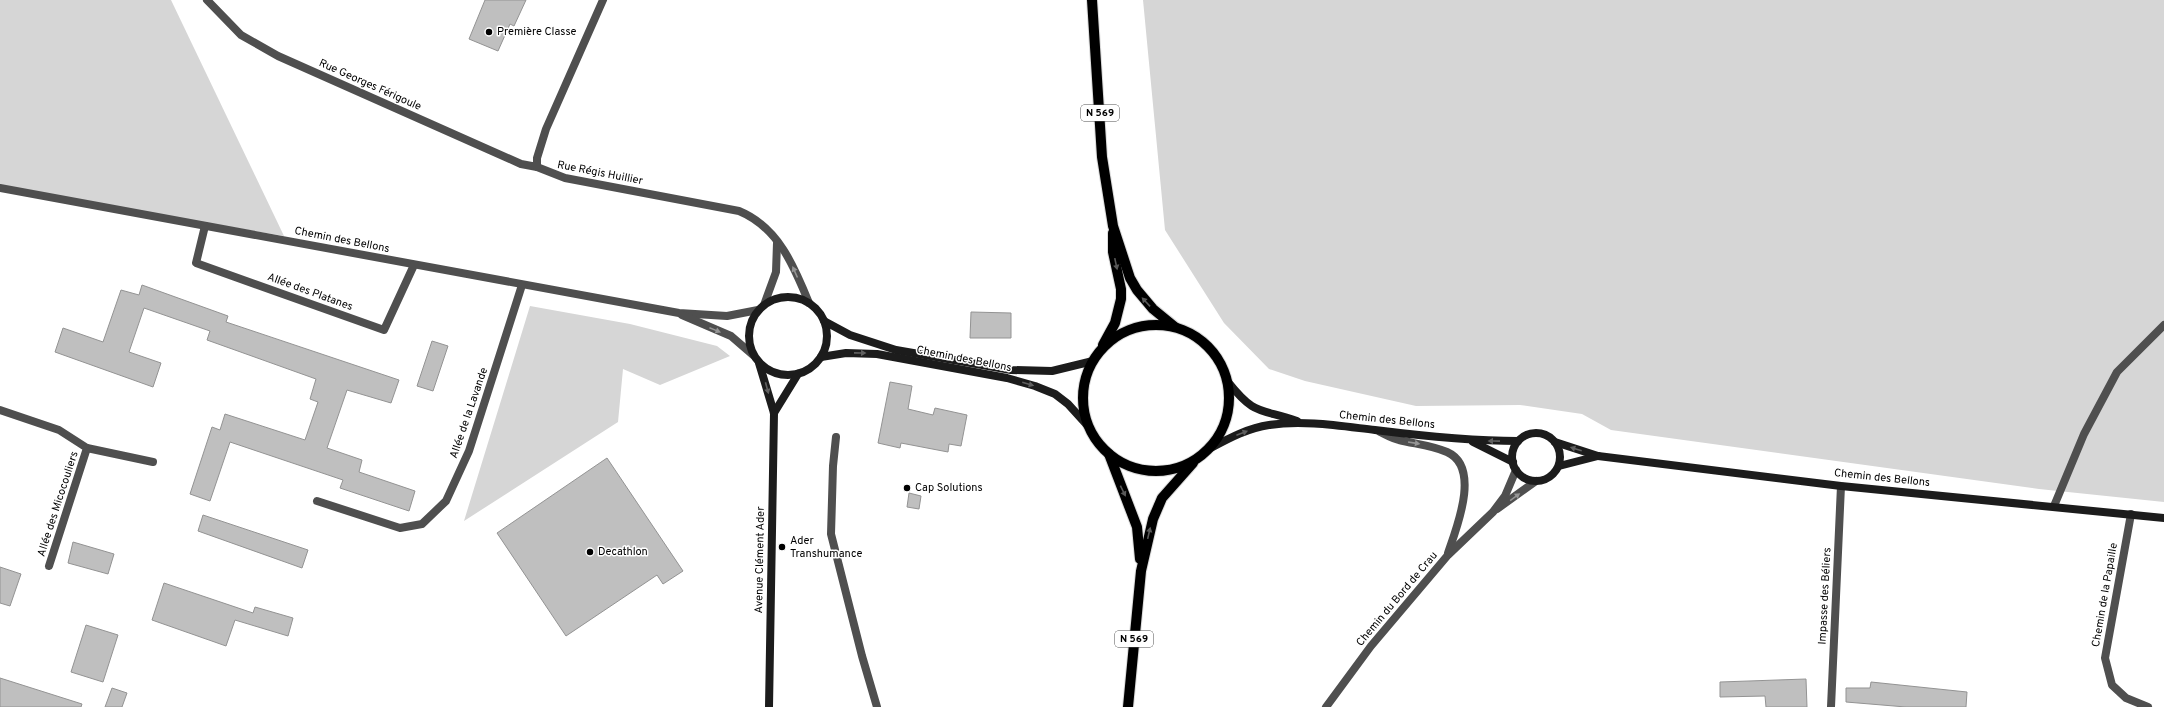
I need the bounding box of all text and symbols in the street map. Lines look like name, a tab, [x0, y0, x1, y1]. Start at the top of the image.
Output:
place label: Première Classe	[497, 25, 576, 39]
marker: Première Classe	[484, 27, 494, 37]
street label: Rue Georges Férigoule	[317, 56, 424, 114]
road number: N 569	[1081, 105, 1119, 121]
street label: Rue Régis Huillier	[556, 158, 645, 188]
street label: Chemin des Bellons	[293, 224, 391, 256]
one-way arrow	[1113, 258, 1119, 271]
one-way arrow	[792, 266, 799, 278]
street label: Allée des Platanes	[265, 270, 355, 314]
one-way arrow	[1141, 297, 1151, 307]
one-way arrow	[709, 327, 721, 333]
street label: Chemin des Bellons	[915, 343, 1013, 375]
one-way arrow	[854, 350, 867, 356]
street label: Allée de la Lavande	[447, 366, 491, 460]
one-way arrow	[1023, 381, 1035, 387]
one-way arrow	[765, 382, 771, 394]
street label: Chemin des Bellons	[1338, 408, 1436, 432]
one-way arrow	[1237, 430, 1249, 436]
one-way arrow	[1487, 438, 1500, 444]
one-way arrow	[1408, 440, 1420, 446]
one-way arrow	[1570, 445, 1582, 451]
street label: Allée des Micocouliers	[34, 450, 82, 558]
street label: Chemin des Bellons	[1833, 466, 1931, 490]
place label: Cap Solutions	[915, 481, 983, 495]
marker: Cap Solutions	[902, 483, 912, 493]
one-way arrow	[1120, 485, 1126, 496]
one-way arrow	[1510, 494, 1520, 502]
street label: Avenue Clément Ader	[752, 506, 768, 614]
one-way arrow	[1147, 526, 1153, 539]
place label: Ader Transhumance	[790, 534, 863, 561]
marker: Ader Transhumance	[777, 542, 787, 552]
street label: Chemin de la Papaille	[2089, 542, 2121, 648]
place label: Decathlon	[598, 545, 648, 559]
marker: Decathlon	[585, 547, 595, 557]
street label: Impasse des Béliers	[1815, 547, 1835, 645]
street label: Chemin du Bord de Crau	[1353, 549, 1441, 649]
road number: N 569	[1115, 631, 1153, 647]

